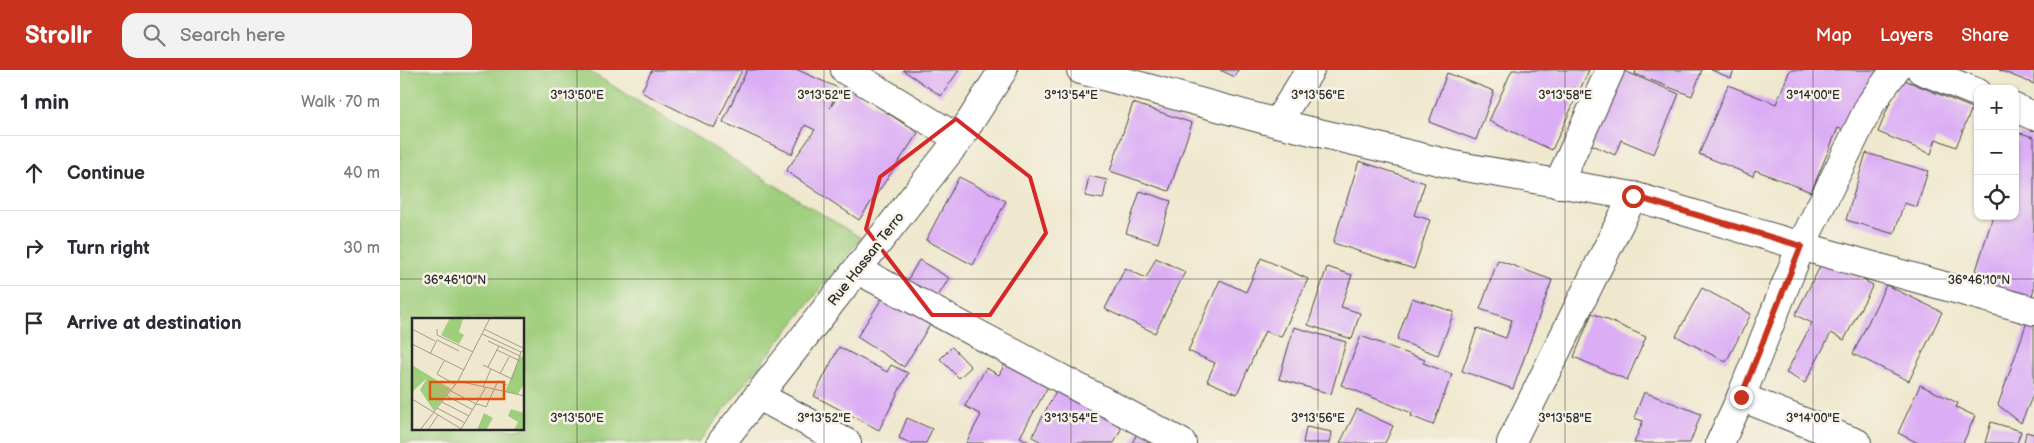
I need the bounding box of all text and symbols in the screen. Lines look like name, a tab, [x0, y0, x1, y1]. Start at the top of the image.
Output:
search box	[122, 13, 472, 58]
text: Strollr	[25, 21, 92, 50]
icon: search	[140, 21, 168, 49]
text: Search here	[180, 24, 285, 47]
text: Map	[1816, 25, 1852, 46]
text: Layers	[1880, 25, 1933, 46]
text: Share	[1961, 25, 2009, 46]
map controls	[1974, 85, 2019, 220]
button: +	[1974, 85, 2019, 130]
text: 3°13'50"E	[550, 88, 604, 103]
text: 3°13'52"E	[797, 88, 851, 103]
text: 3°13'54"E	[1044, 88, 1098, 103]
text: 3°13'56"E	[1291, 88, 1345, 103]
text: 3°13'58"E	[1538, 88, 1592, 103]
text: 3°14'00"E	[1786, 88, 1840, 103]
text: 1 min	[20, 90, 69, 115]
text: Walk · 70 m	[301, 93, 380, 112]
button: −	[1974, 130, 2019, 175]
icon: ahead	[20, 159, 48, 187]
text: Continue	[67, 162, 145, 185]
text: 40 m	[343, 164, 380, 183]
button: locate	[1974, 175, 2019, 220]
route start	[1622, 185, 1645, 208]
street label: Rue Hassan Terro	[824, 209, 908, 309]
icon: right	[20, 234, 48, 262]
text: Turn right	[67, 237, 150, 260]
text: 30 m	[343, 239, 380, 258]
text: 36°46'10"N	[424, 273, 486, 288]
text: 36°46'10"N	[1948, 273, 2010, 288]
icon: arrive	[20, 309, 48, 337]
text: Arrive at destination	[67, 312, 242, 335]
inset map	[412, 318, 525, 430]
route end	[1730, 386, 1753, 409]
text: 3°13'50"E	[550, 411, 604, 426]
text: 3°13'52"E	[797, 411, 851, 426]
text: 3°13'54"E	[1044, 411, 1098, 426]
text: 3°13'56"E	[1291, 411, 1345, 426]
text: 3°13'58"E	[1538, 411, 1592, 426]
text: 3°14'00"E	[1786, 411, 1840, 426]

